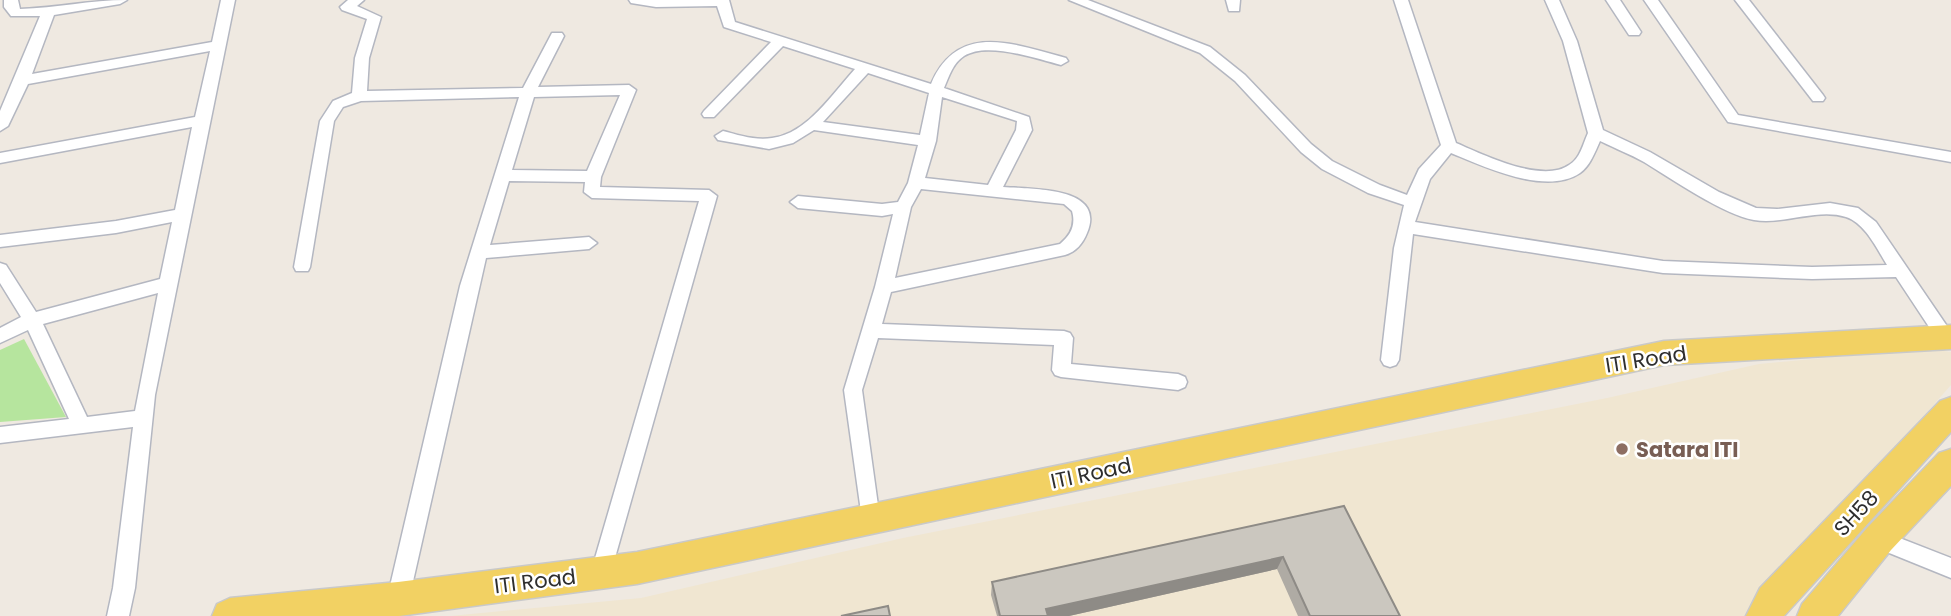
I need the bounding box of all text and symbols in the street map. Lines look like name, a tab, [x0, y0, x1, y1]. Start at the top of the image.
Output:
street label: ITI Road	[1603, 338, 1689, 380]
place label: Satara ITI	[1636, 435, 1738, 464]
marker: Satara ITI	[1614, 441, 1630, 457]
street label: ITI Road	[1048, 450, 1134, 496]
street label: SH58	[1827, 484, 1885, 542]
street label: ITI Road	[493, 562, 577, 600]

